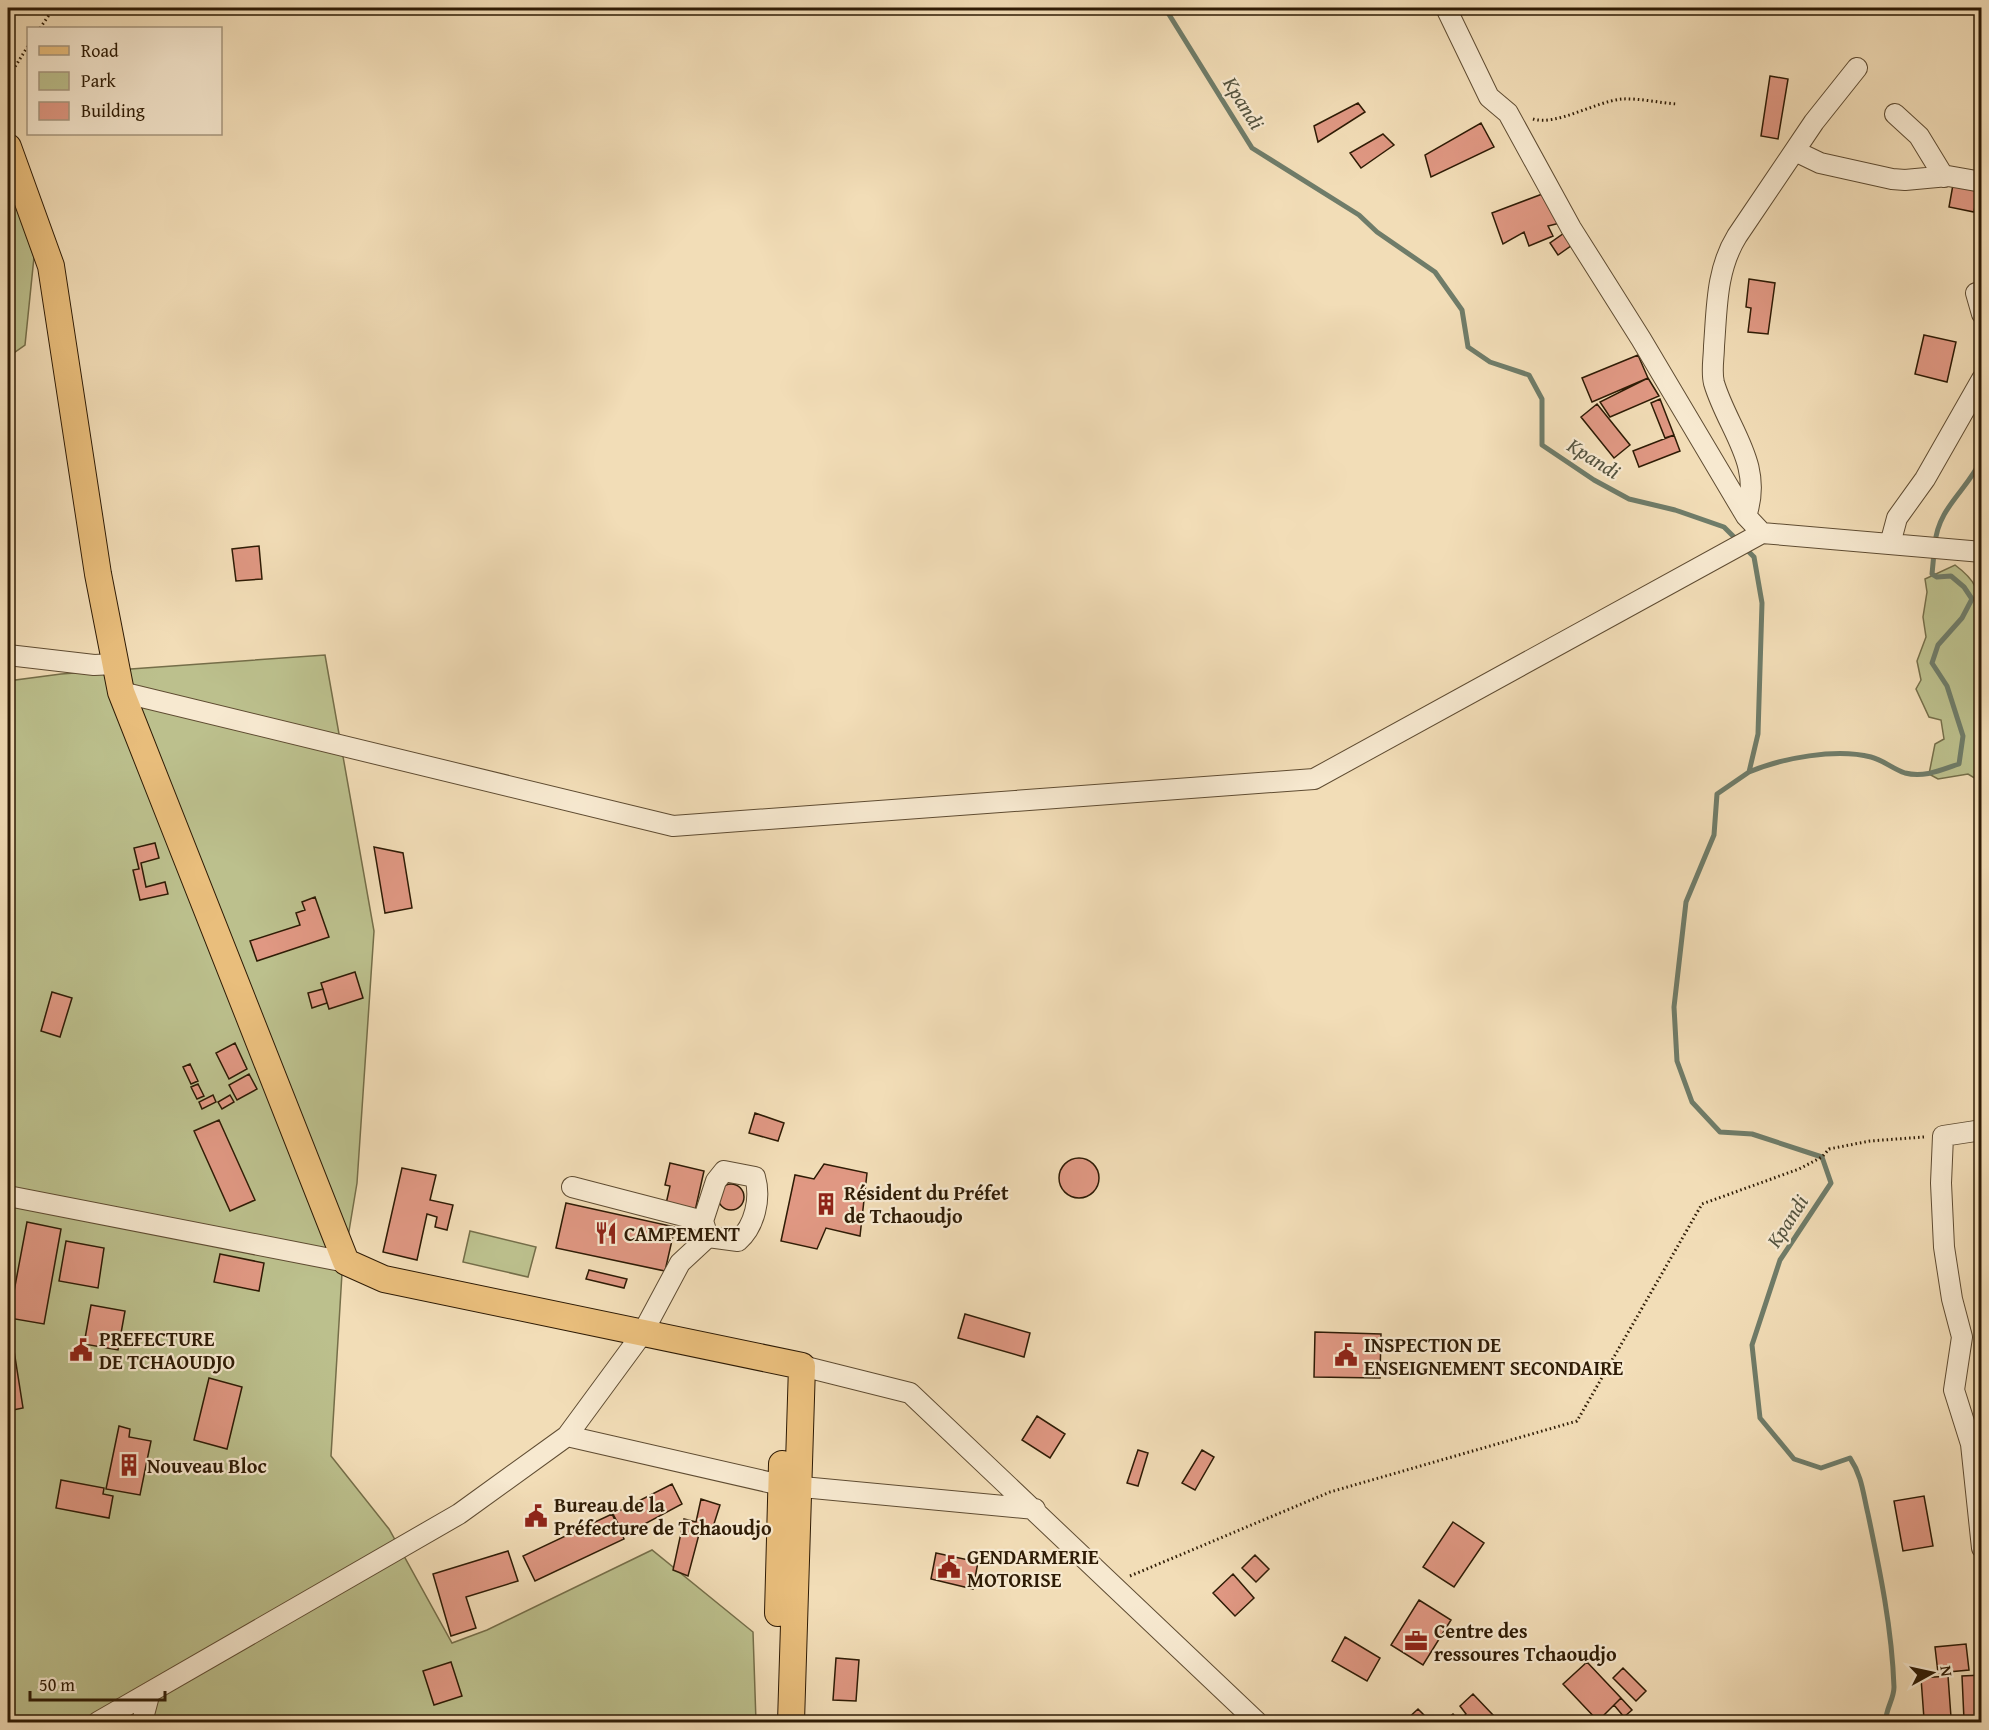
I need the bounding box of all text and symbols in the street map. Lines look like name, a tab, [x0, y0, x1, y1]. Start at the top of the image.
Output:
legend	[27, 27, 222, 135]
text: Road	[81, 37, 119, 64]
text: Park	[81, 67, 117, 94]
water label: Kpandi	[1215, 70, 1273, 136]
text: Building	[81, 97, 145, 124]
water label: Kpandi	[1561, 429, 1627, 487]
place label: Résident du Préfet de Tchaoudjo	[844, 1178, 1009, 1230]
water label: Kpandi	[1758, 1188, 1816, 1254]
building icon: Résident du Préfet de Tchaoudjo	[813, 1191, 839, 1217]
place label: CAMPEMENT	[624, 1219, 740, 1248]
restaurant icon: CAMPEMENT	[593, 1220, 619, 1246]
place label: PREFECTURE DE TCHAOUDJO	[99, 1324, 235, 1376]
place label: INSPECTION DE ENSEIGNEMENT SECONDAIRE	[1364, 1330, 1624, 1382]
public building icon: PREFECTURE DE TCHAOUDJO	[68, 1337, 94, 1363]
public building icon: INSPECTION DE ENSEIGNEMENT SECONDAIRE	[1333, 1342, 1359, 1368]
place label: Nouveau Bloc	[147, 1451, 267, 1480]
building icon: Nouveau Bloc	[116, 1452, 142, 1478]
place label: Bureau de la Préfecture de Tchaoudjo	[554, 1490, 772, 1542]
public building icon: Bureau de la Préfecture de Tchaoudjo	[523, 1503, 549, 1529]
place label: GENDARMERIE MOTORISE	[967, 1542, 1099, 1594]
public building icon: GENDARMERIE MOTORISE	[936, 1554, 962, 1580]
place label: Centre des ressoures Tchaoudjo	[1434, 1616, 1617, 1668]
office icon: Centre des ressoures Tchaoudjo	[1403, 1628, 1429, 1654]
north arrow	[1902, 1643, 1962, 1703]
scale bar	[30, 1664, 165, 1702]
text: N	[1934, 1664, 1960, 1678]
text: 50 m	[39, 1671, 75, 1698]

